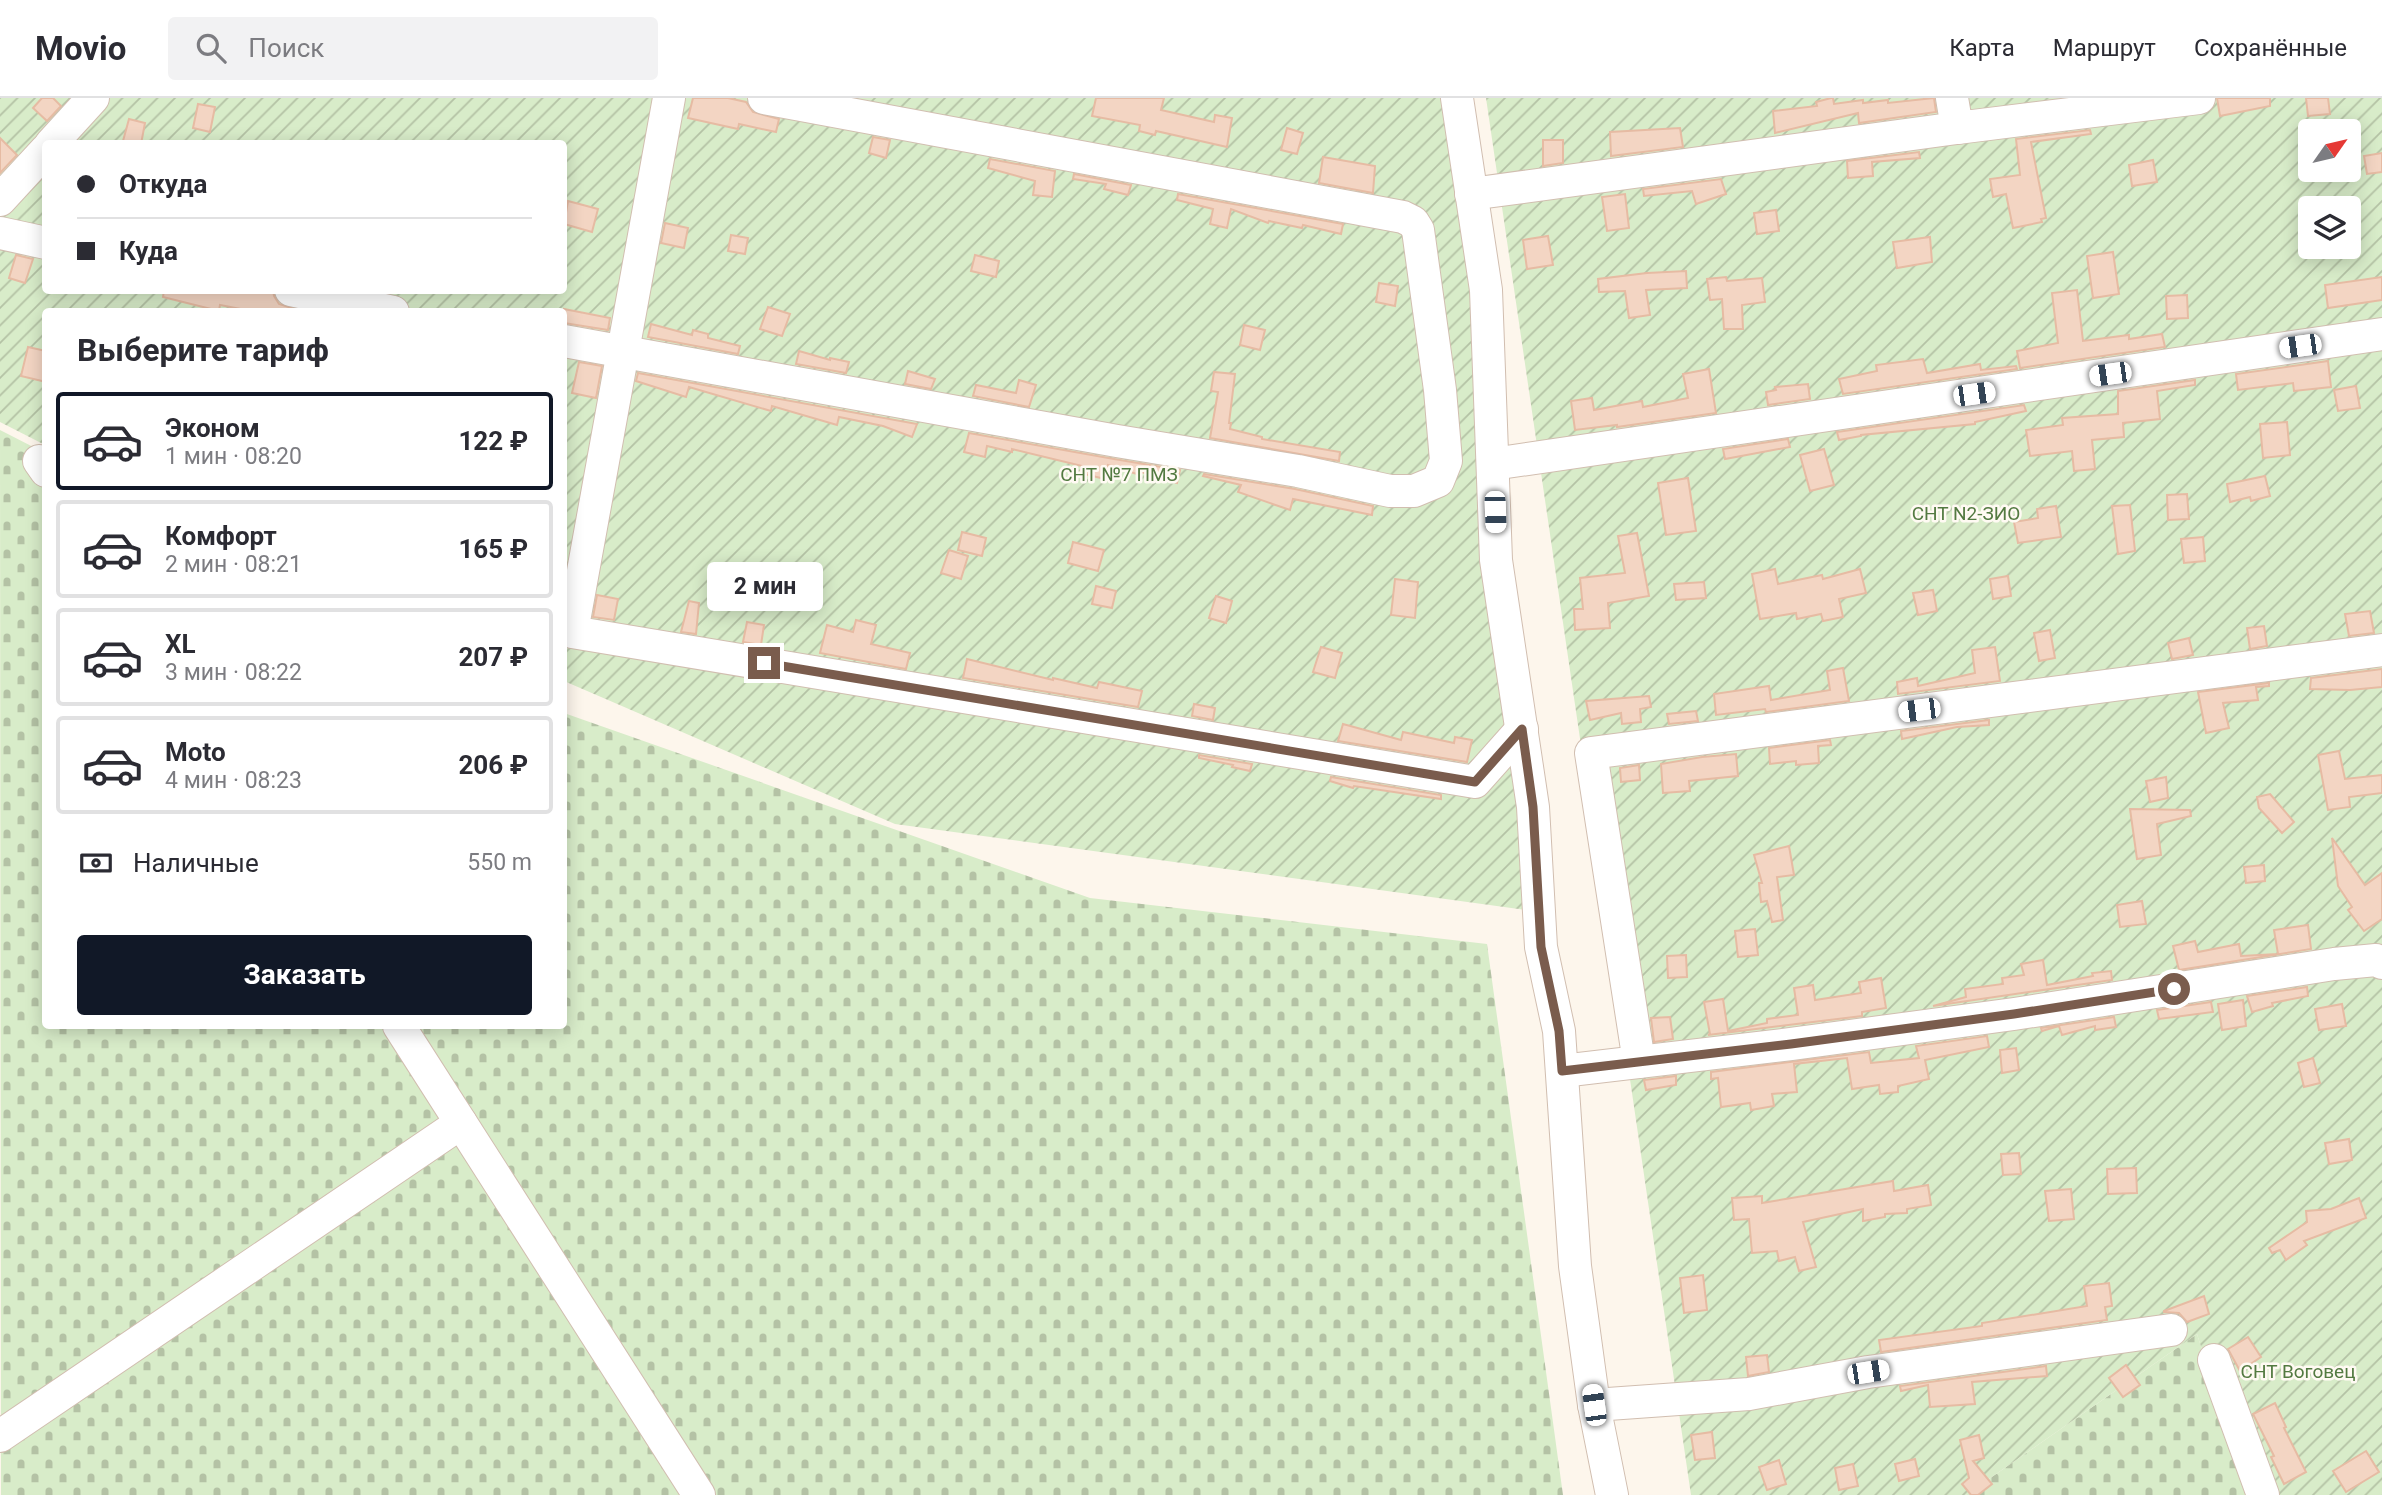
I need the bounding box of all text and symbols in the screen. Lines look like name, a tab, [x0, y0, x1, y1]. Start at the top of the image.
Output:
search box	[168, 17, 658, 80]
text: Movio	[35, 29, 126, 68]
icon: search	[192, 29, 230, 67]
text: Поиск	[248, 33, 324, 63]
text: Карта	[1949, 34, 2015, 62]
text: Маршрут	[2053, 34, 2156, 62]
text: Сохранённые	[2194, 34, 2347, 62]
north arrow	[2298, 119, 2361, 182]
map controls	[2298, 119, 2361, 259]
text: Откуда	[119, 169, 208, 199]
button: layers	[2298, 196, 2361, 259]
text: Куда	[119, 236, 178, 266]
text: Выберите тариф	[77, 331, 329, 369]
car	[2278, 333, 2323, 359]
car	[2088, 361, 2133, 387]
car	[1952, 381, 1997, 407]
icon: car	[81, 410, 144, 473]
text: Эконом	[165, 413, 260, 443]
text: 122 ₽	[458, 426, 528, 456]
text: 1 мин · 08:20	[165, 443, 302, 470]
park label: СНТ №7 ПМЗ	[1060, 463, 1178, 486]
car	[1484, 491, 1507, 533]
park label: СНТ N2-ЗИО	[1912, 502, 2020, 525]
icon: car	[81, 518, 144, 581]
text: Комфорт	[165, 521, 277, 551]
text: 165 ₽	[458, 534, 528, 564]
text: 2 мин · 08:21	[165, 551, 302, 578]
callout: 2 мин	[706, 561, 822, 610]
text: 2 мин	[734, 573, 796, 600]
icon: car	[81, 626, 144, 689]
text: XL	[165, 629, 196, 659]
text: 207 ₽	[458, 642, 528, 672]
route end	[748, 647, 780, 679]
text: 3 мин · 08:22	[165, 659, 302, 686]
car	[1897, 697, 1942, 723]
icon: car	[81, 734, 144, 797]
text: Moto	[165, 737, 226, 767]
text: 206 ₽	[458, 750, 528, 780]
text: 4 мин · 08:23	[165, 767, 302, 794]
icon: cash	[77, 844, 115, 882]
text: Наличные	[133, 848, 259, 878]
text: 550 m	[467, 849, 532, 876]
button: Заказать	[77, 935, 532, 1015]
route start	[2158, 973, 2190, 1005]
car	[1846, 1358, 1891, 1386]
park label: СНТ Воговец	[2241, 1360, 2355, 1383]
car	[1581, 1383, 1608, 1427]

